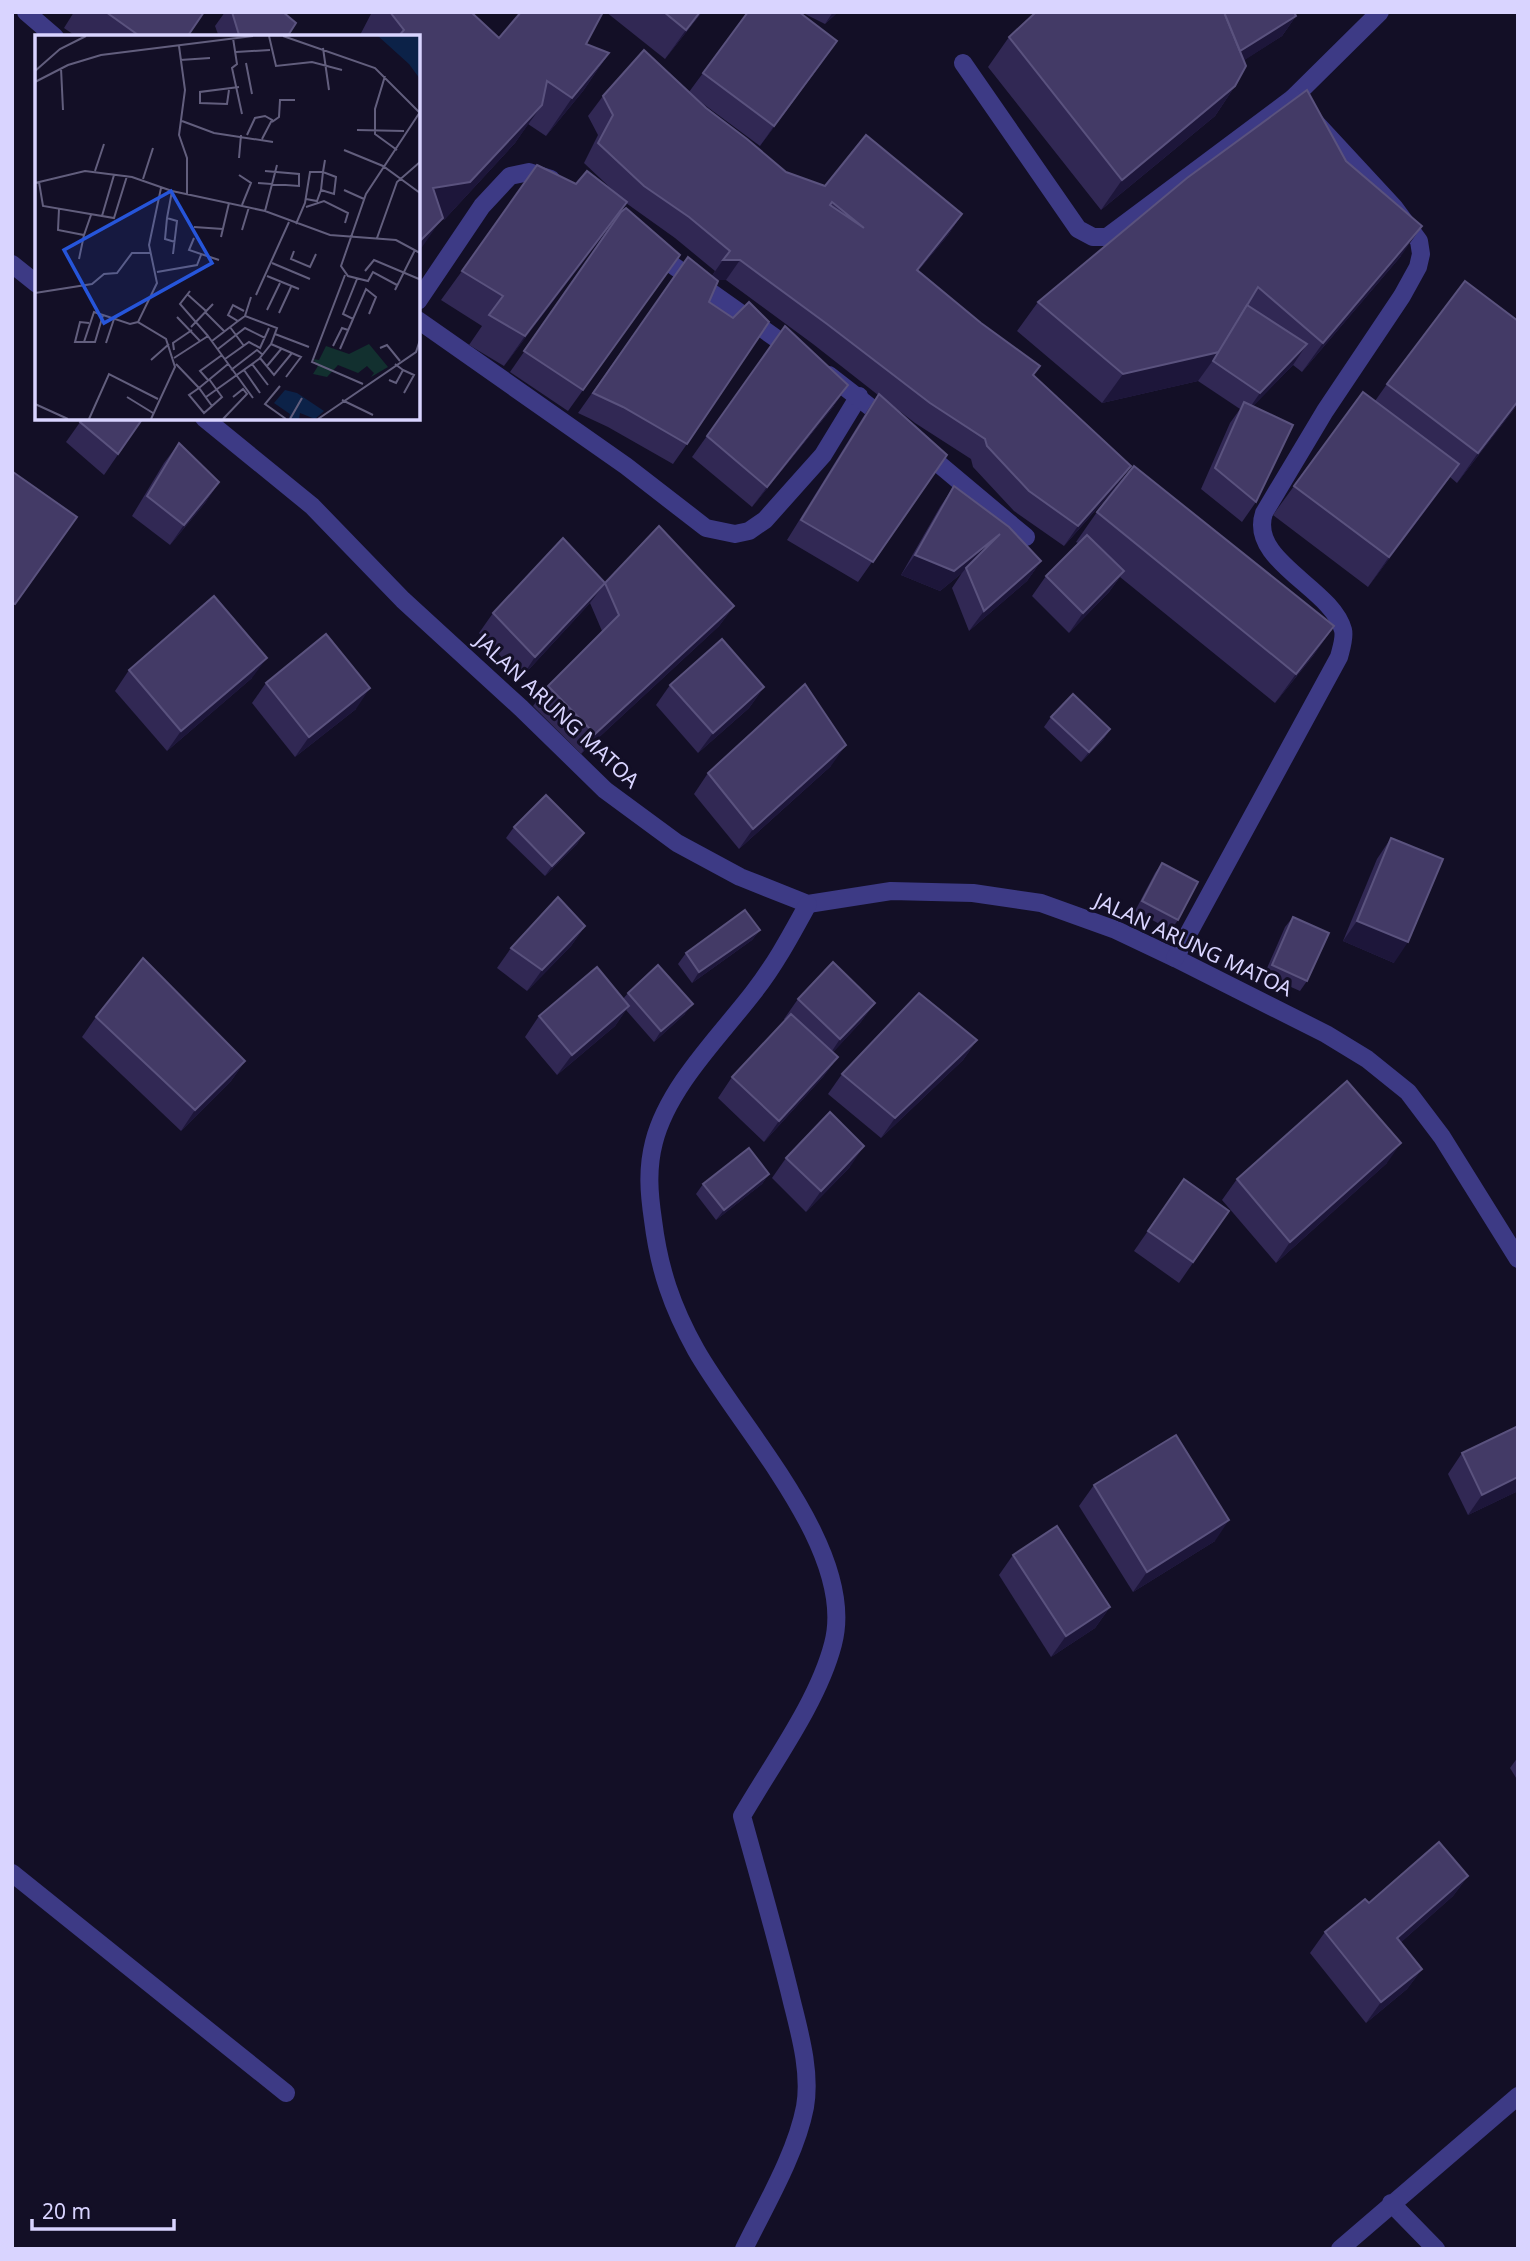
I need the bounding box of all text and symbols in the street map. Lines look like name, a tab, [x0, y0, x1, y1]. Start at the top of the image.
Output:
inset map	[35, 35, 420, 420]
street label: JALAN ARUNG MATOA	[468, 625, 646, 794]
street label: JALAN ARUNG MATOA	[1088, 885, 1297, 1002]
scale bar	[32, 2188, 173, 2232]
text: 20 m	[42, 2197, 91, 2225]

